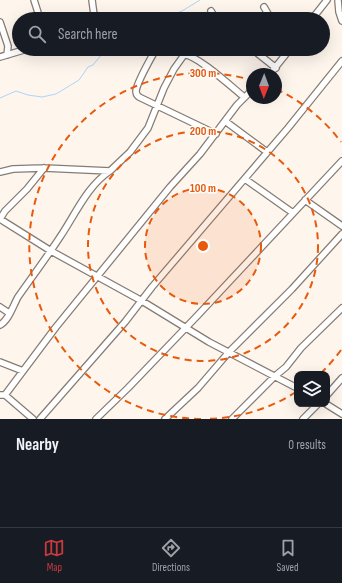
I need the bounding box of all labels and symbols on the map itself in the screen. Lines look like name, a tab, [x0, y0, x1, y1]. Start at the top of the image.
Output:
text: 300 m	[190, 66, 216, 81]
north arrow	[246, 68, 282, 104]
text: 200 m	[190, 124, 216, 139]
text: 100 m	[190, 181, 216, 196]
centre of rings	[196, 239, 210, 253]

